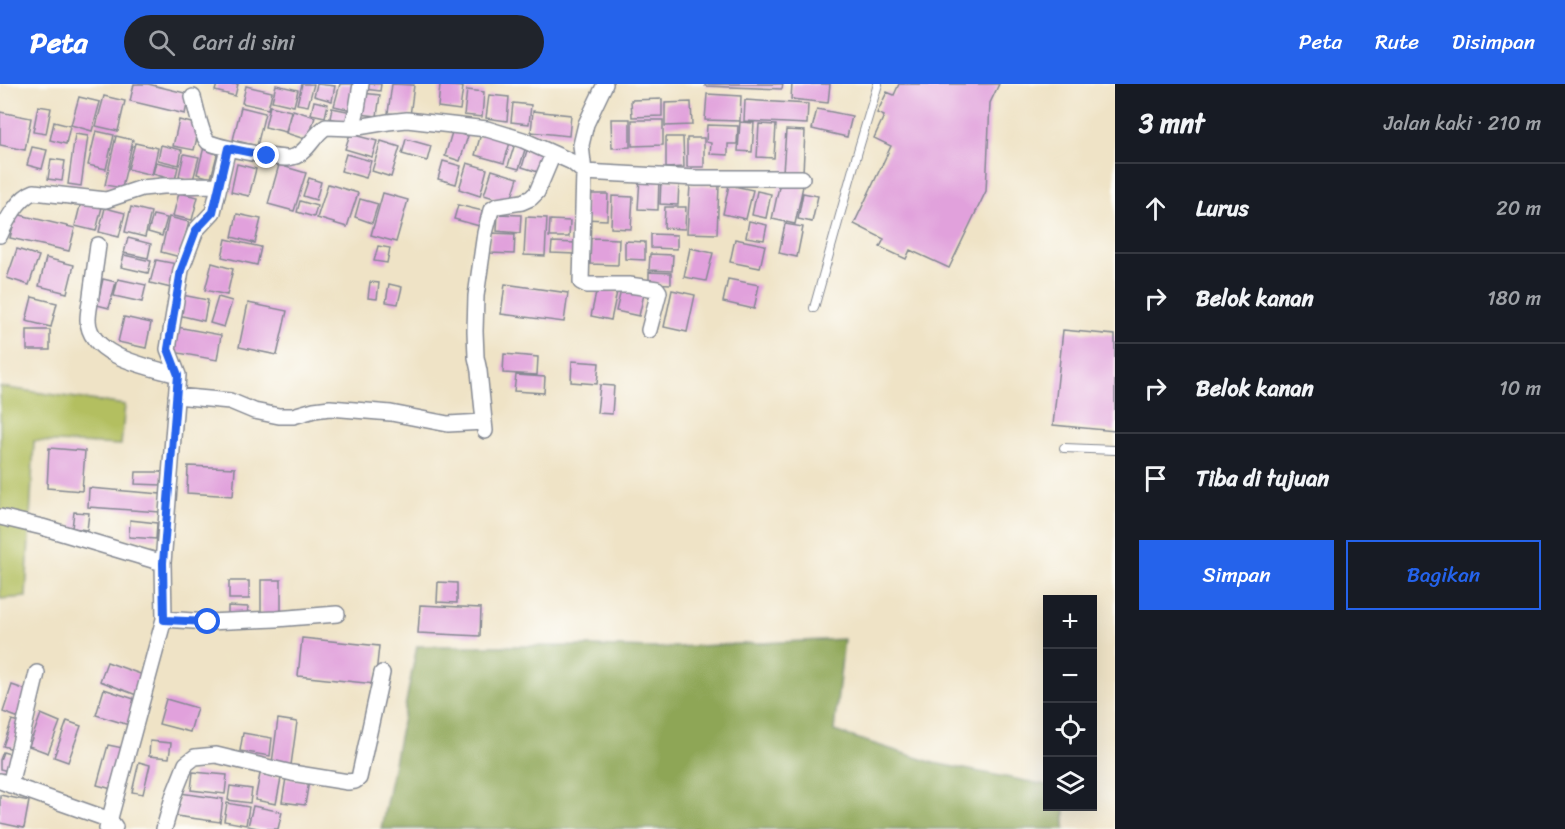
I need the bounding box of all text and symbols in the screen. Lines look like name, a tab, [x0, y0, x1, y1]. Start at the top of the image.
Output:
search box	[124, 15, 544, 69]
text: Peta	[30, 18, 88, 67]
text: Cari di sini	[193, 23, 295, 62]
text: Peta	[1299, 23, 1342, 61]
text: Rute	[1375, 23, 1419, 61]
text: Disimpan	[1452, 23, 1535, 61]
icon: search	[145, 26, 178, 59]
text: 3 mnt	[1139, 100, 1205, 146]
text: Jalan kaki · 210 m	[1384, 106, 1541, 141]
route end	[253, 142, 279, 168]
text: Lurus	[1196, 189, 1249, 228]
text: 20 m	[1496, 191, 1541, 226]
icon: ahead	[1139, 192, 1172, 225]
text: Belok kanan	[1196, 279, 1314, 318]
text: 180 m	[1487, 281, 1541, 316]
icon: right	[1139, 282, 1172, 315]
text: Belok kanan	[1196, 369, 1314, 408]
text: 10 m	[1499, 371, 1541, 406]
icon: right	[1139, 372, 1172, 405]
text: Tiba di tujuan	[1196, 459, 1329, 498]
icon: arrive	[1139, 462, 1172, 495]
button: Simpan	[1139, 540, 1334, 610]
button: Bagikan	[1346, 540, 1541, 610]
map controls	[1043, 595, 1097, 811]
button: +	[1043, 595, 1097, 649]
route start	[194, 608, 220, 634]
button: −	[1043, 649, 1097, 703]
button: locate	[1043, 703, 1097, 757]
button: layers	[1043, 757, 1097, 811]

